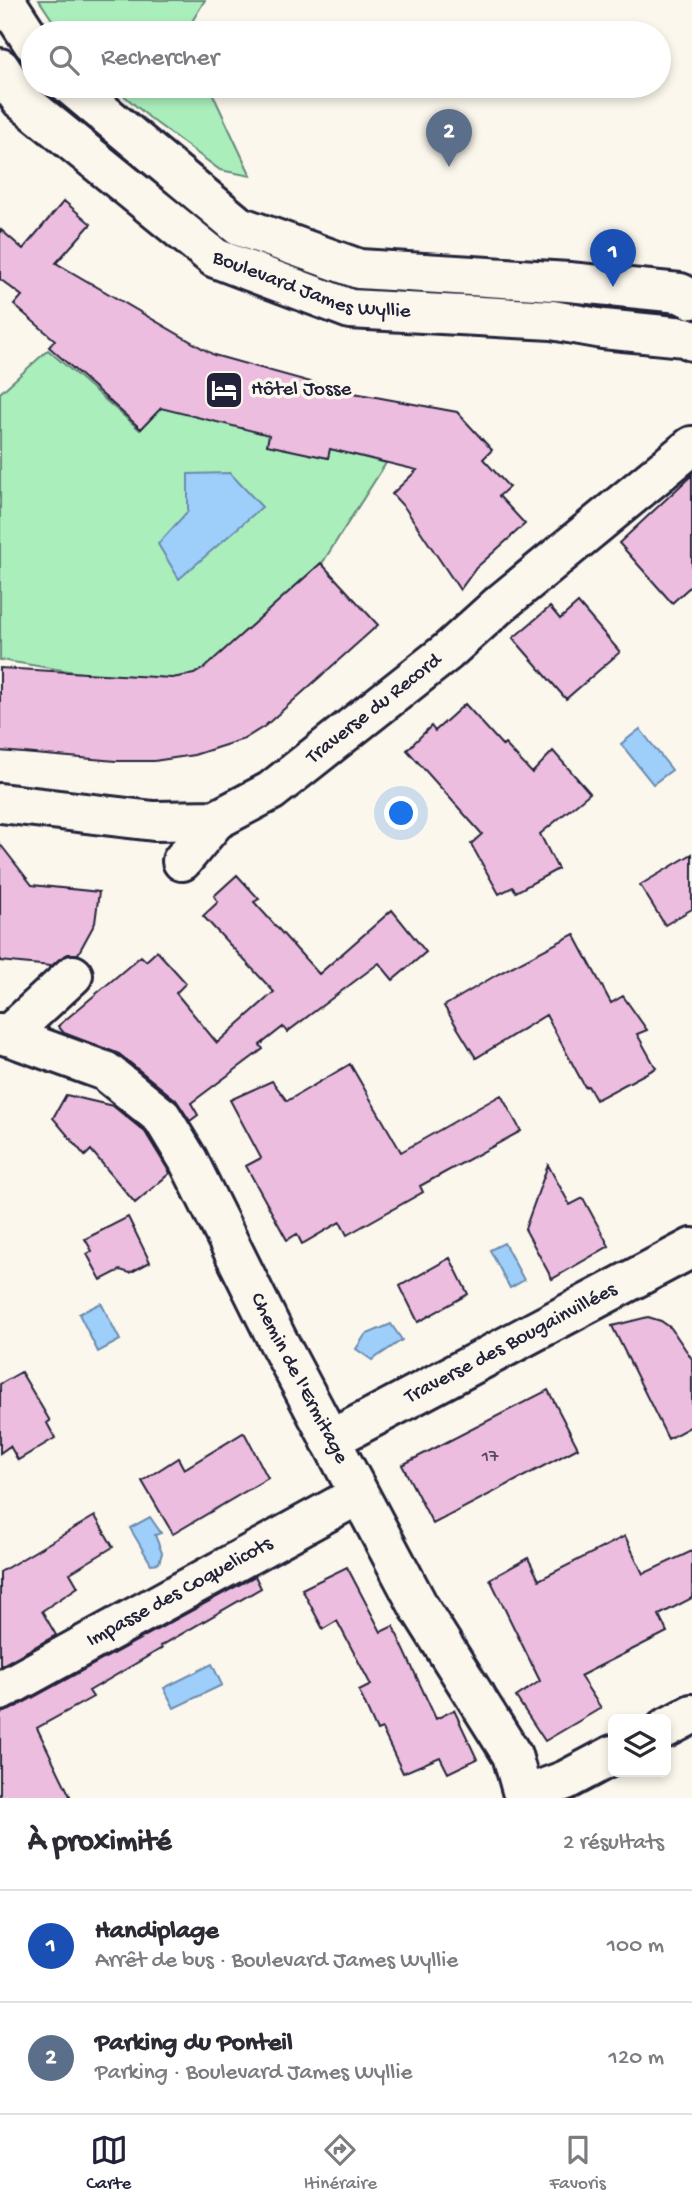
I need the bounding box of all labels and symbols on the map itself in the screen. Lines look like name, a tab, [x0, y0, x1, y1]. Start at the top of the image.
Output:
pin: 2	[426, 109, 472, 167]
pin: 1	[590, 229, 636, 287]
street label: Boulevard James Wyllie	[208, 245, 412, 325]
hotel icon: Hôtel Josse	[203, 369, 245, 411]
place label: Hôtel Josse	[251, 378, 352, 403]
street label: Traverse du Record	[301, 647, 448, 771]
your location	[384, 796, 418, 830]
street label: Traverse des Bougainvillées	[400, 1277, 622, 1411]
street label: Chemin de l'Ermitage	[244, 1289, 354, 1469]
house number: 17	[481, 1447, 499, 1468]
street label: Impasse des Coquelicots	[82, 1531, 278, 1654]

